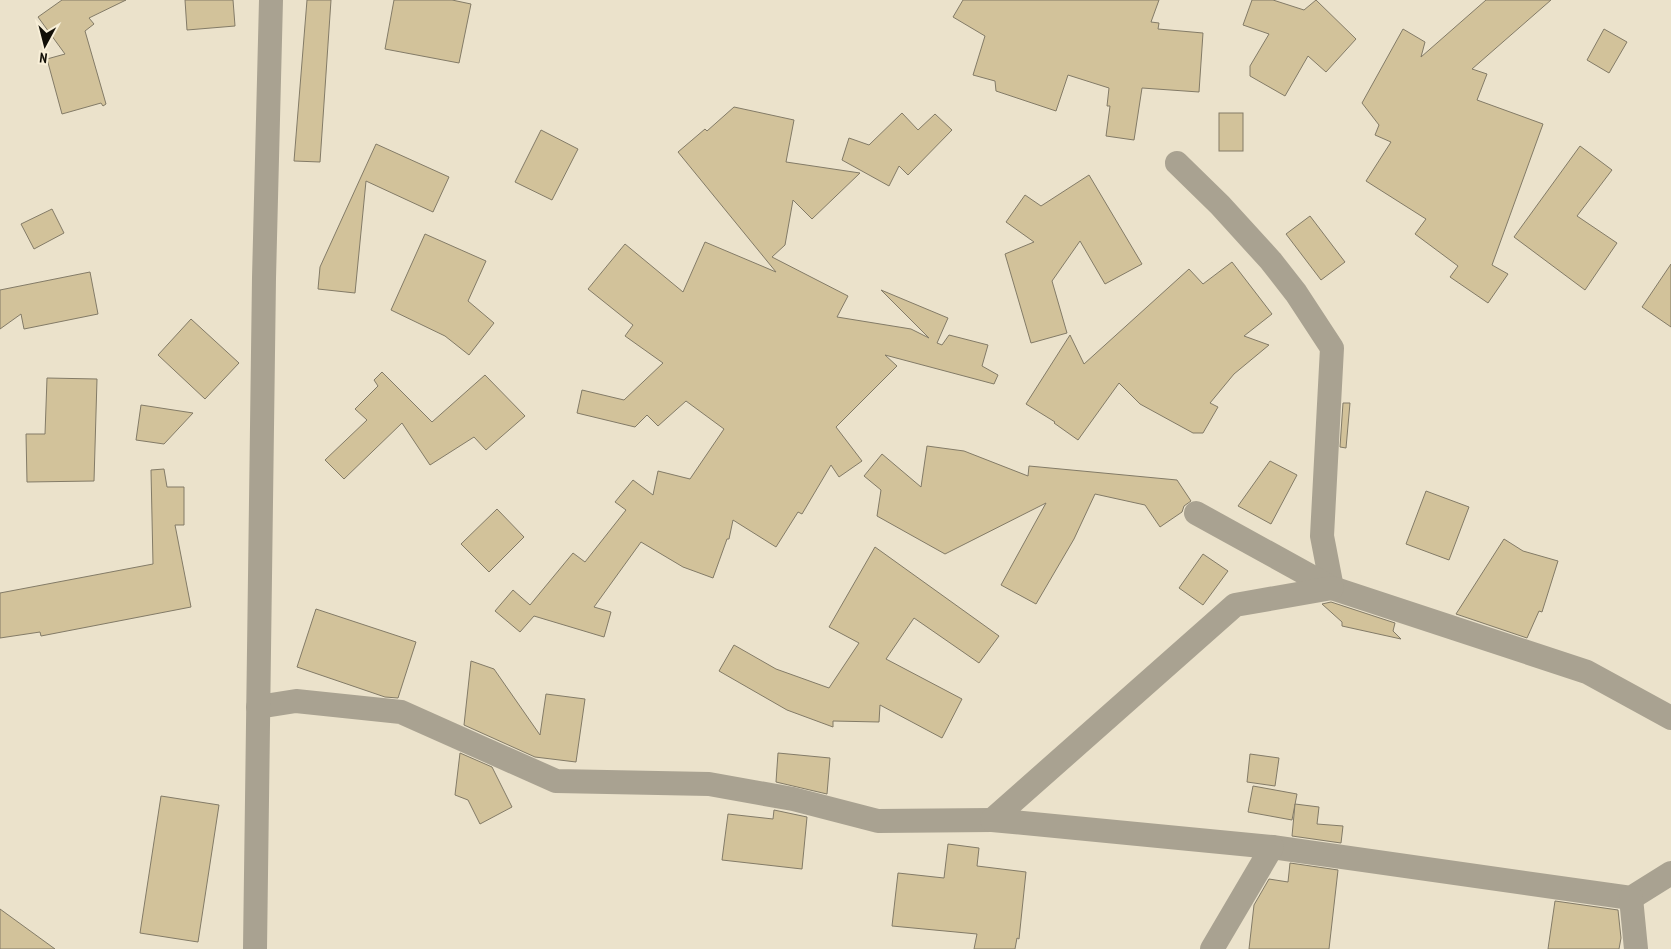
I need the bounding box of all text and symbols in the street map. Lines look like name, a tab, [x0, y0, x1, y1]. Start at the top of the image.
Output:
north arrow	[20, 20, 70, 70]
text: N	[39, 49, 48, 67]

